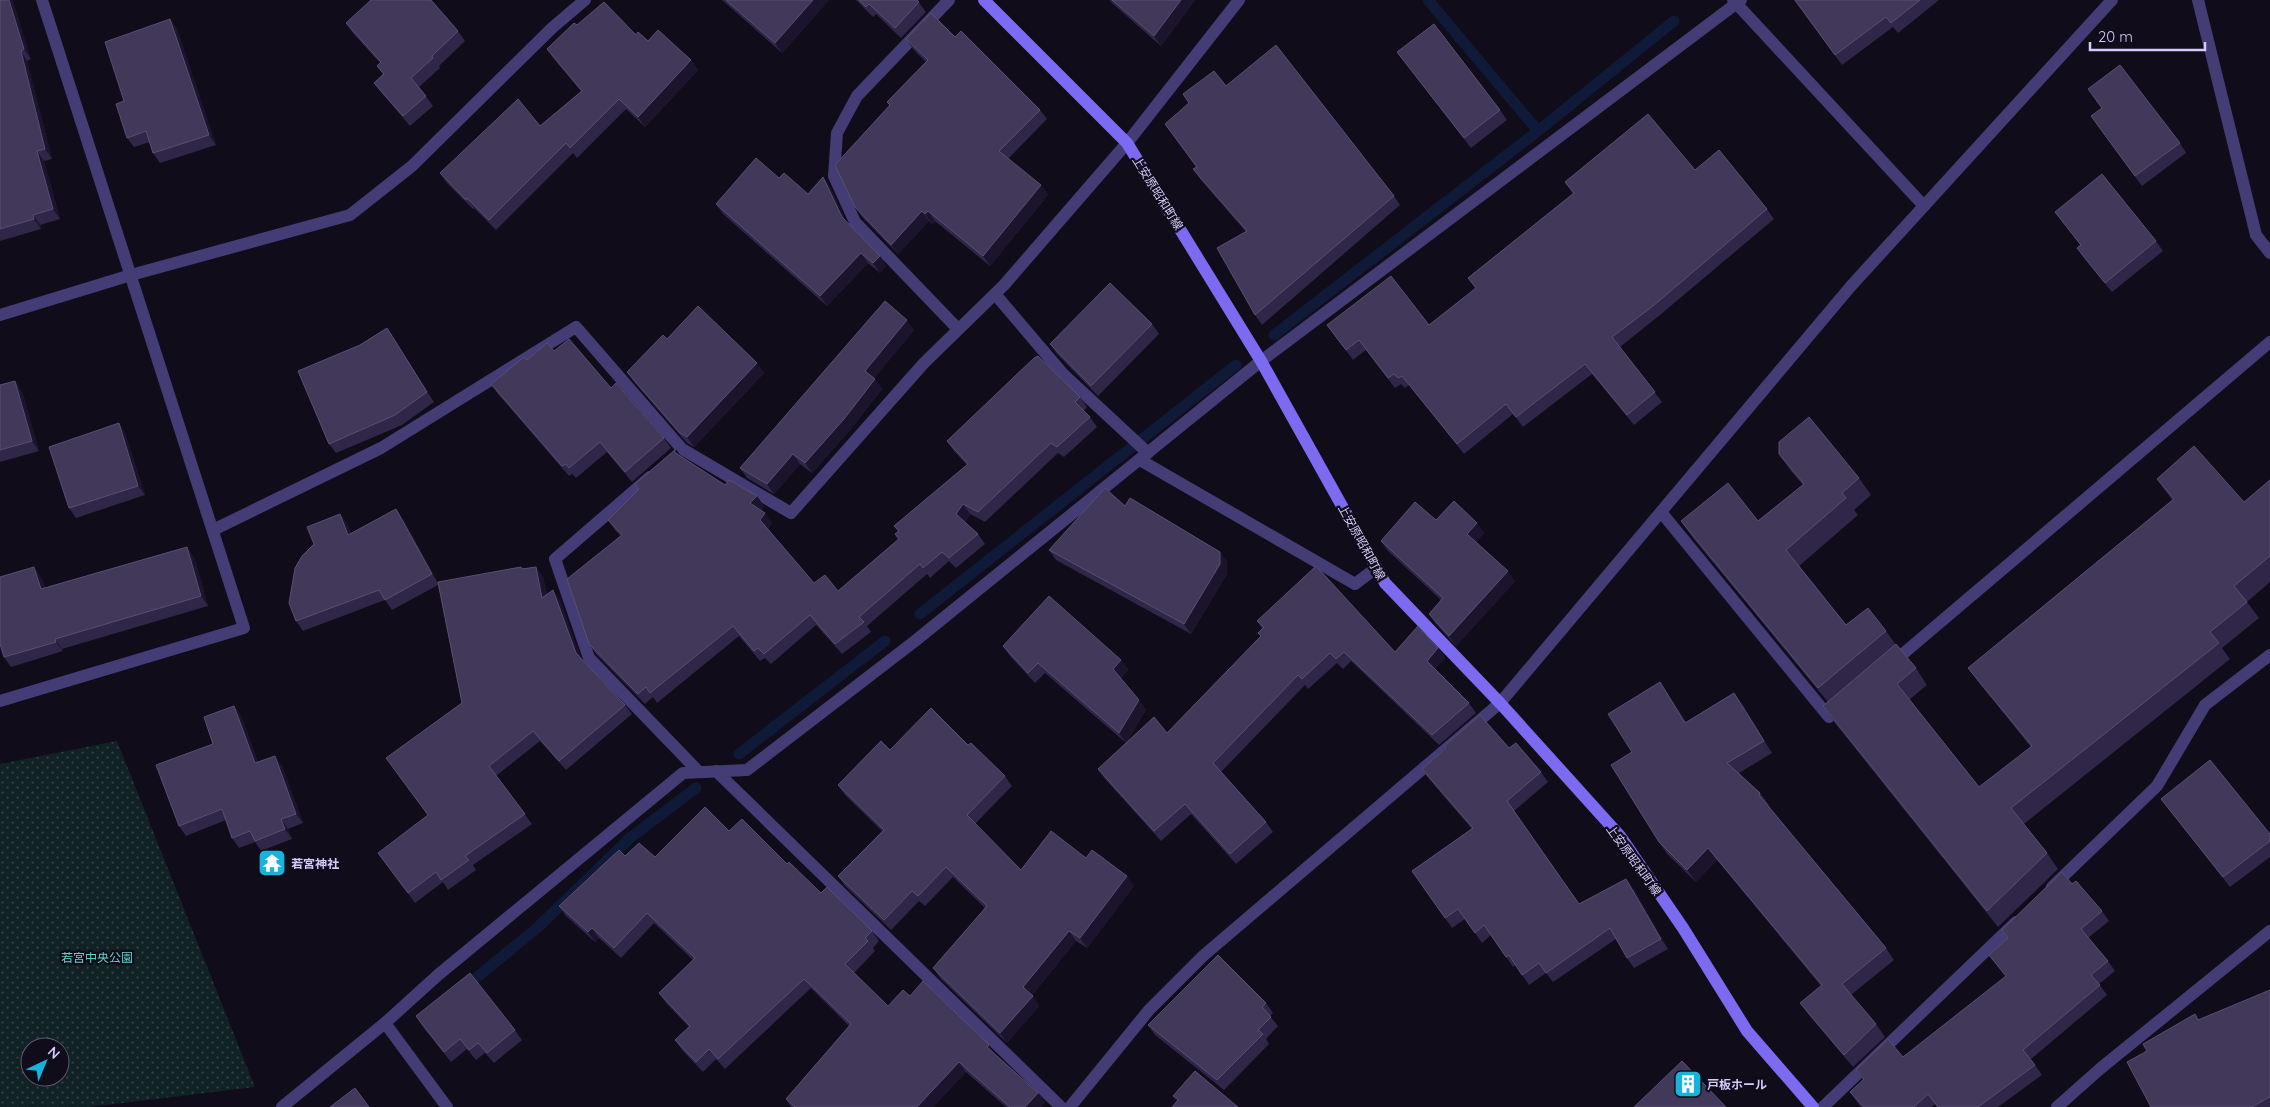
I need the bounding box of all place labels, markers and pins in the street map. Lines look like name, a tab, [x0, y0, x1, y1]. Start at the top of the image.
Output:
temple icon: 若宮神社	[257, 848, 287, 878]
place label: 若宮神社	[291, 856, 339, 871]
building icon: 戸板ホール	[1673, 1069, 1703, 1099]
place label: 戸板ホール	[1707, 1077, 1767, 1092]

